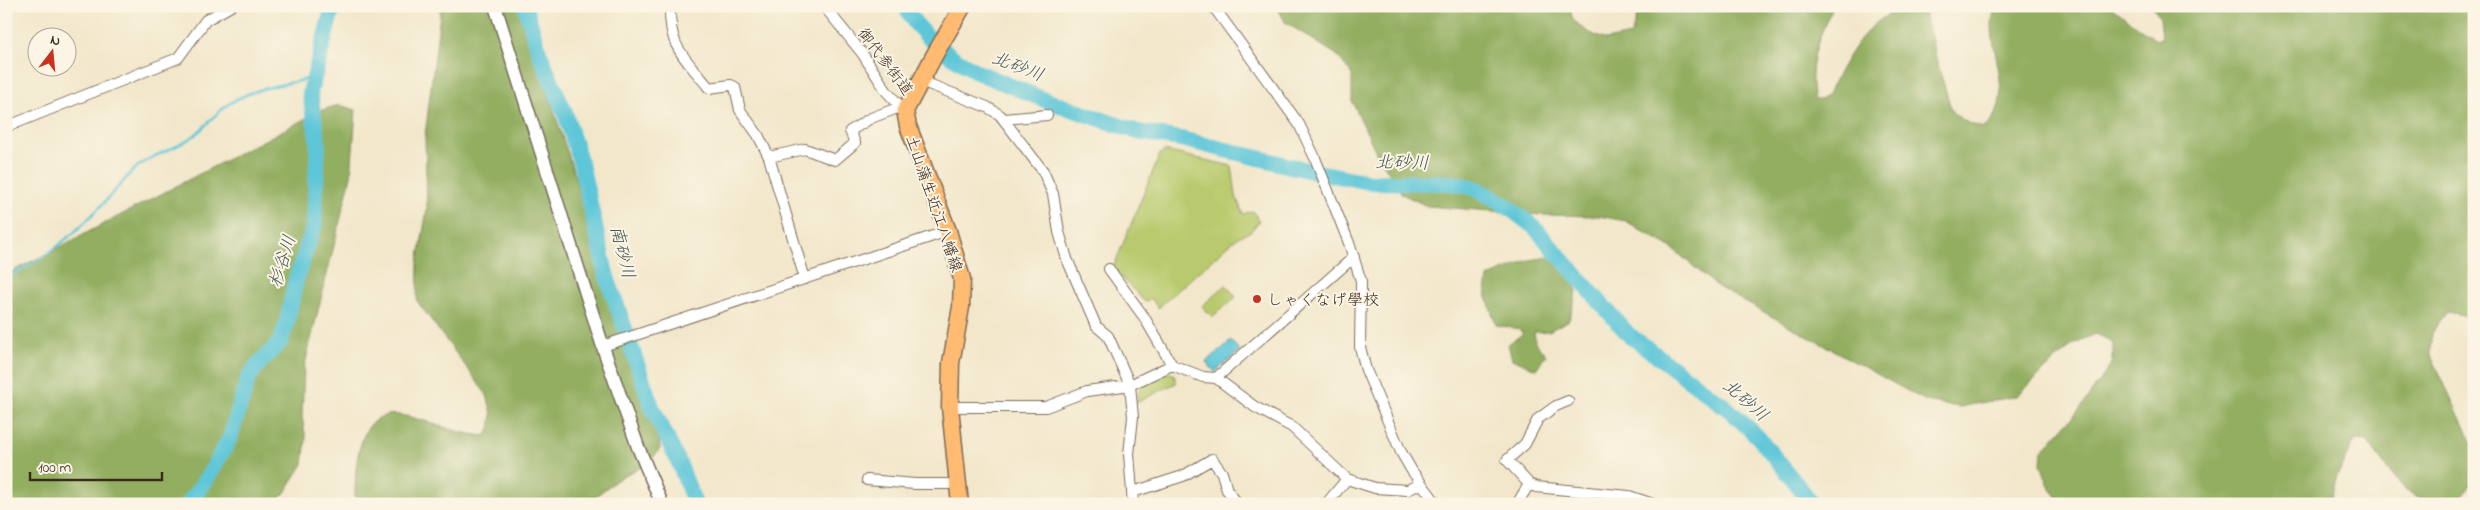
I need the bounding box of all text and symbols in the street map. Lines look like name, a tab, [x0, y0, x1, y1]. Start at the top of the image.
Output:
street label: 御代参街道	[851, 23, 918, 101]
north arrow	[28, 28, 78, 78]
text: N	[48, 30, 63, 52]
water label: 北砂川	[987, 46, 1047, 90]
street label: 土山蒲生近江八幡線	[898, 132, 968, 276]
water label: 北砂川	[1375, 151, 1429, 177]
water label: 南砂川	[602, 223, 640, 282]
water label: 杉谷川	[264, 232, 304, 291]
place label: しゃくなげ學校	[1267, 289, 1379, 313]
marker: しゃくなげ學校	[1251, 293, 1263, 305]
water label: 北砂川	[1716, 374, 1774, 429]
scale bar	[30, 450, 162, 482]
text: 100 m	[38, 457, 71, 479]

